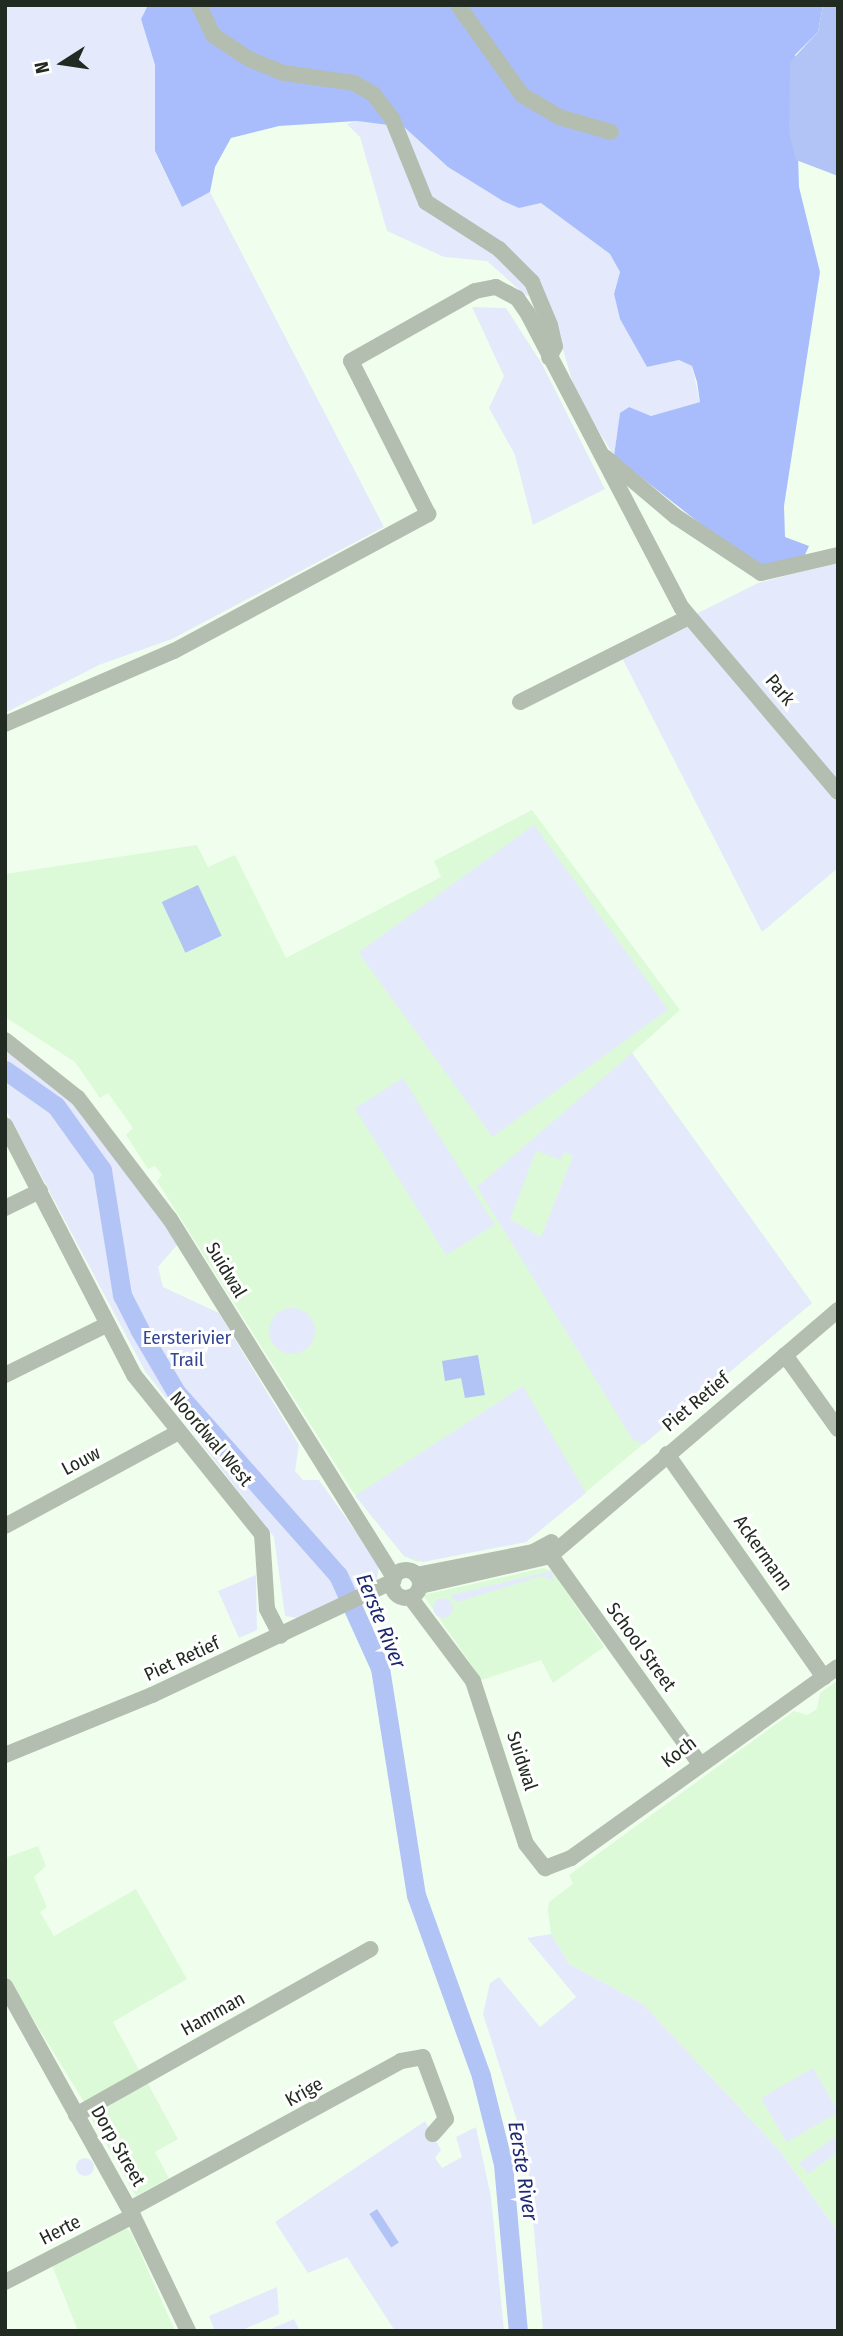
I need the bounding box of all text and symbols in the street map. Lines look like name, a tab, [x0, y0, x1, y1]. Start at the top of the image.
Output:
north arrow	[28, 28, 98, 98]
text: N	[30, 60, 54, 75]
street label: Park	[760, 670, 800, 710]
street label: Suidwal	[201, 1238, 251, 1302]
park label: Eersterivier Trail	[143, 1327, 231, 1371]
street label: Piet Retief	[658, 1367, 734, 1437]
street label: Noordwal West	[165, 1387, 257, 1491]
street label: Louw	[58, 1441, 104, 1481]
street label: Ackermann	[729, 1511, 797, 1595]
water label: Eerste River	[351, 1570, 411, 1672]
street label: School Street	[601, 1598, 681, 1696]
street label: Piet Retief	[141, 1632, 223, 1686]
street label: Suidwal	[502, 1729, 542, 1793]
street label: Koch	[657, 1731, 701, 1773]
street label: Hamman	[177, 1987, 249, 2041]
street label: Krige	[281, 2072, 327, 2112]
street label: Dorp Street	[86, 2102, 150, 2190]
water label: Eerste River	[503, 2120, 543, 2222]
street label: Herte	[36, 2210, 84, 2250]

